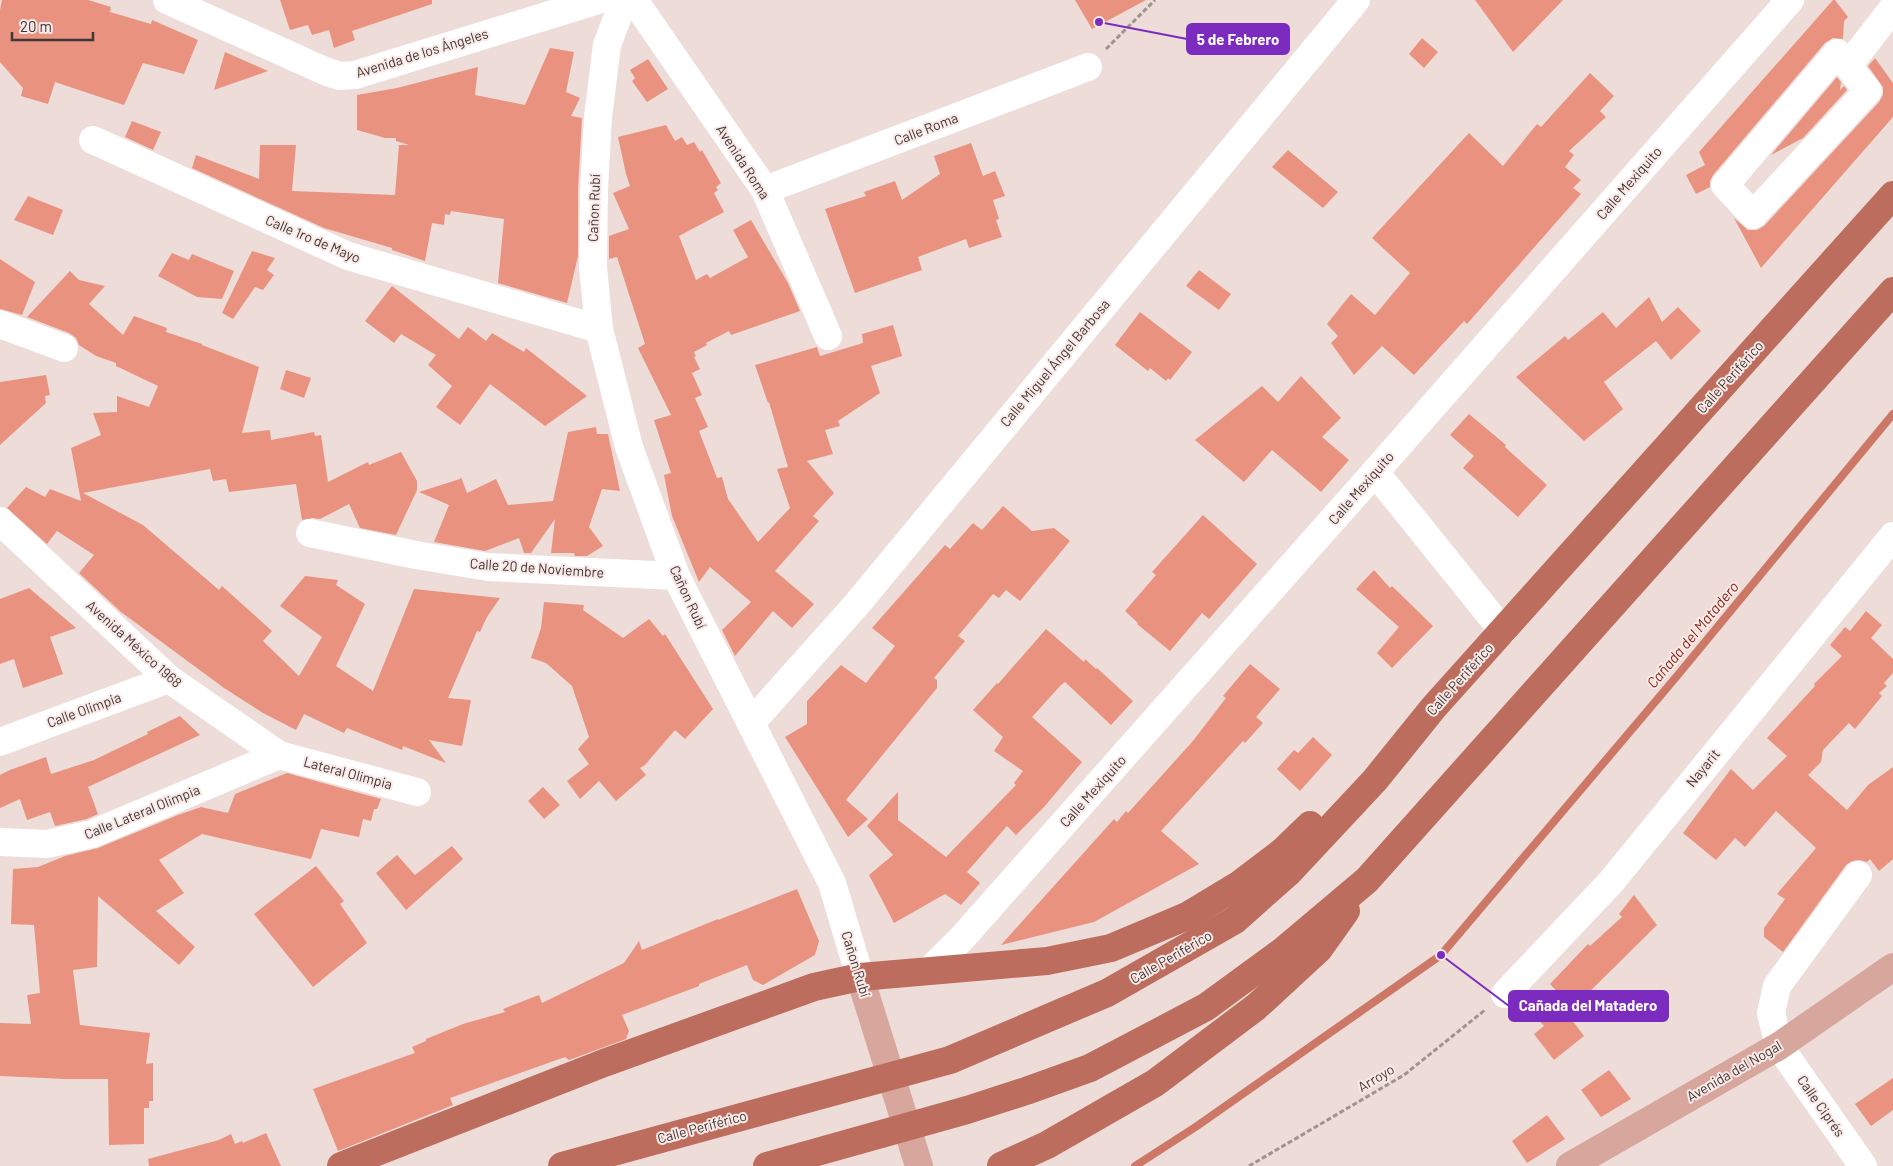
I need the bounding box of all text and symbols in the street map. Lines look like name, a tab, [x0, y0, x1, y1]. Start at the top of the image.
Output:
scale bar	[12, 10, 94, 42]
text: 20 m	[20, 17, 52, 35]
street label: Avenida de los Ángeles	[354, 24, 490, 81]
callout: 5 de Febrero	[1187, 24, 1289, 54]
text: 5 de Febrero	[1197, 30, 1279, 48]
street label: Calle Roma	[891, 109, 960, 149]
street label: Avenida Roma	[713, 121, 774, 202]
street label: Calle Mexiquito	[1592, 143, 1665, 223]
street label: Cañon Rubí	[584, 174, 603, 242]
street label: Calle 1ro de Mayo	[263, 211, 363, 266]
street label: Calle Miguel Ángel Barbosa	[996, 295, 1113, 430]
street label: Calle Periférico	[1693, 337, 1767, 416]
street label: Calle Mexiquito	[1324, 448, 1397, 528]
street label: Calle 20 de Noviembre	[469, 554, 605, 581]
street label: Cañon Rubí	[666, 562, 710, 631]
water label: Cañada del Matadero	[1642, 577, 1742, 691]
street label: Avenida México 1968	[83, 596, 186, 691]
street label: Calle Periférico	[1423, 639, 1497, 718]
street label: Calle Olimpia	[44, 688, 123, 731]
street label: Nayarit	[1682, 745, 1723, 790]
street label: Calle Mexiquito	[1056, 751, 1129, 830]
street label: Lateral Olimpia	[302, 753, 394, 793]
street label: Calle Lateral Olimpia	[81, 781, 202, 843]
street label: Calle Periférico	[1127, 926, 1215, 987]
street label: Cañon Rubí	[838, 929, 875, 999]
callout: Cañada del Matadero	[1509, 991, 1668, 1021]
text: Cañada del Matadero	[1519, 996, 1657, 1014]
street label: Avenida del Nogal	[1683, 1037, 1784, 1105]
street label: Arroyo	[1354, 1060, 1397, 1095]
street label: Calle Ciprés	[1794, 1072, 1849, 1140]
street label: Calle Periférico	[655, 1106, 748, 1147]

